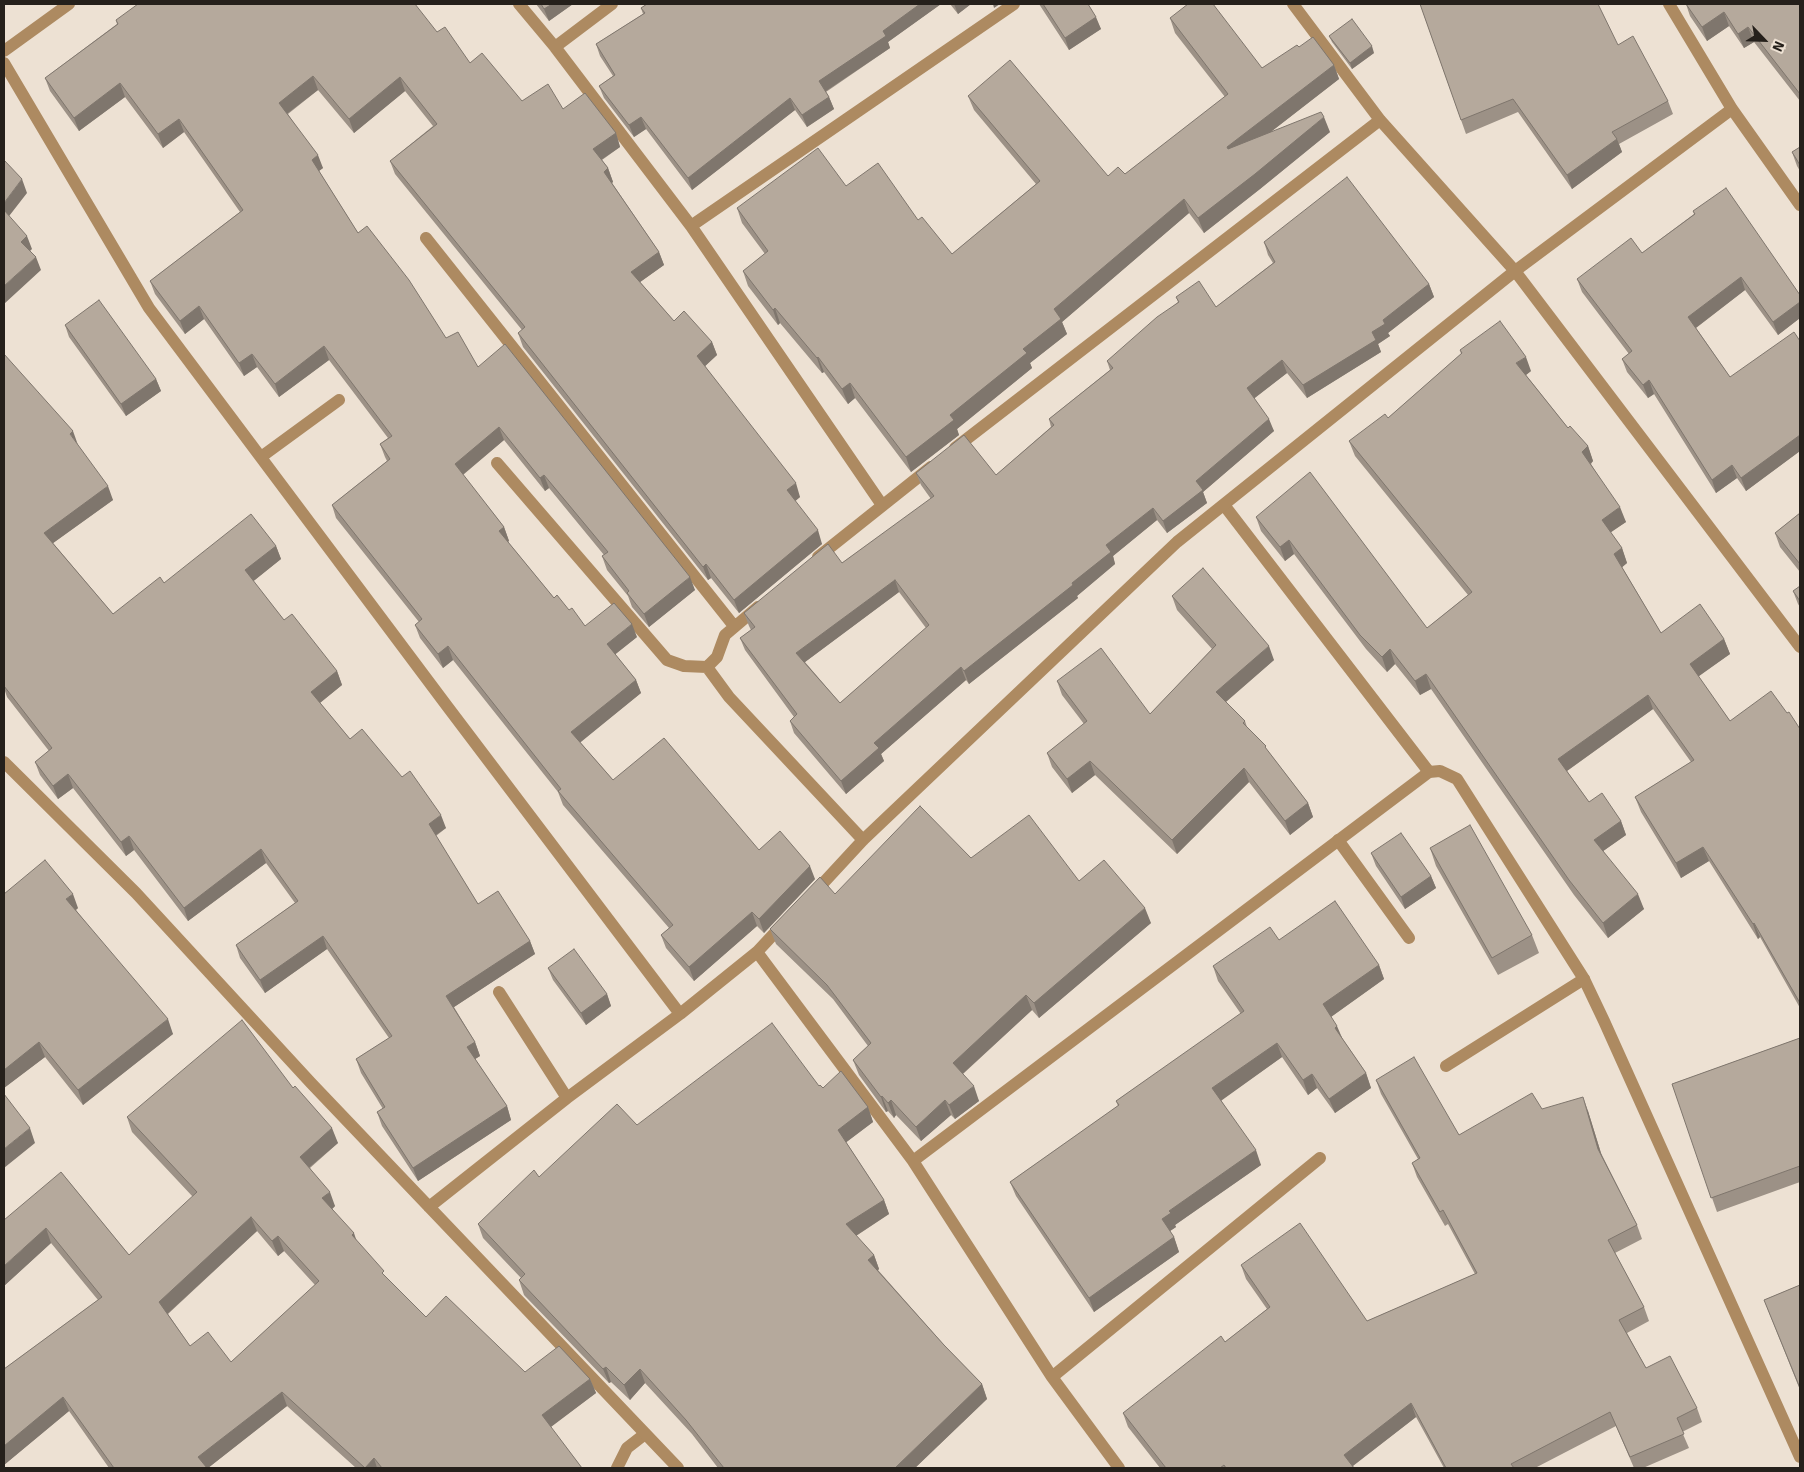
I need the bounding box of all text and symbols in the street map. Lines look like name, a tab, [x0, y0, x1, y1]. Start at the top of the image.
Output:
north arrow	[1739, 15, 1789, 65]
text: N	[1768, 38, 1788, 54]

